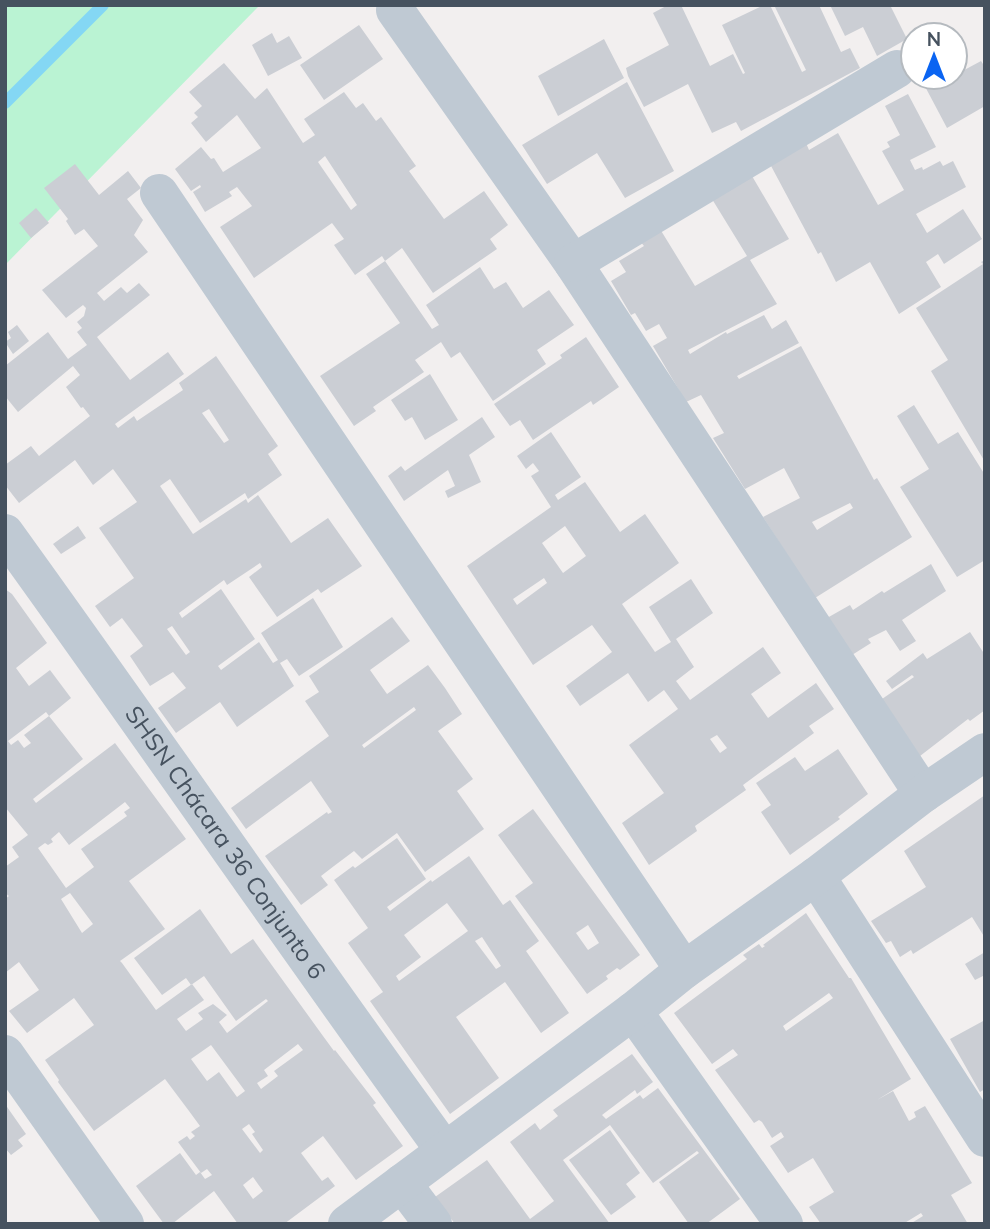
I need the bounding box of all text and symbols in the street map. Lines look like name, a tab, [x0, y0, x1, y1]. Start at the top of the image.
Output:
north arrow	[899, 21, 969, 91]
text: N	[927, 27, 941, 51]
street label: SHSN Chácara 36 Conjunto 6	[119, 700, 333, 985]

